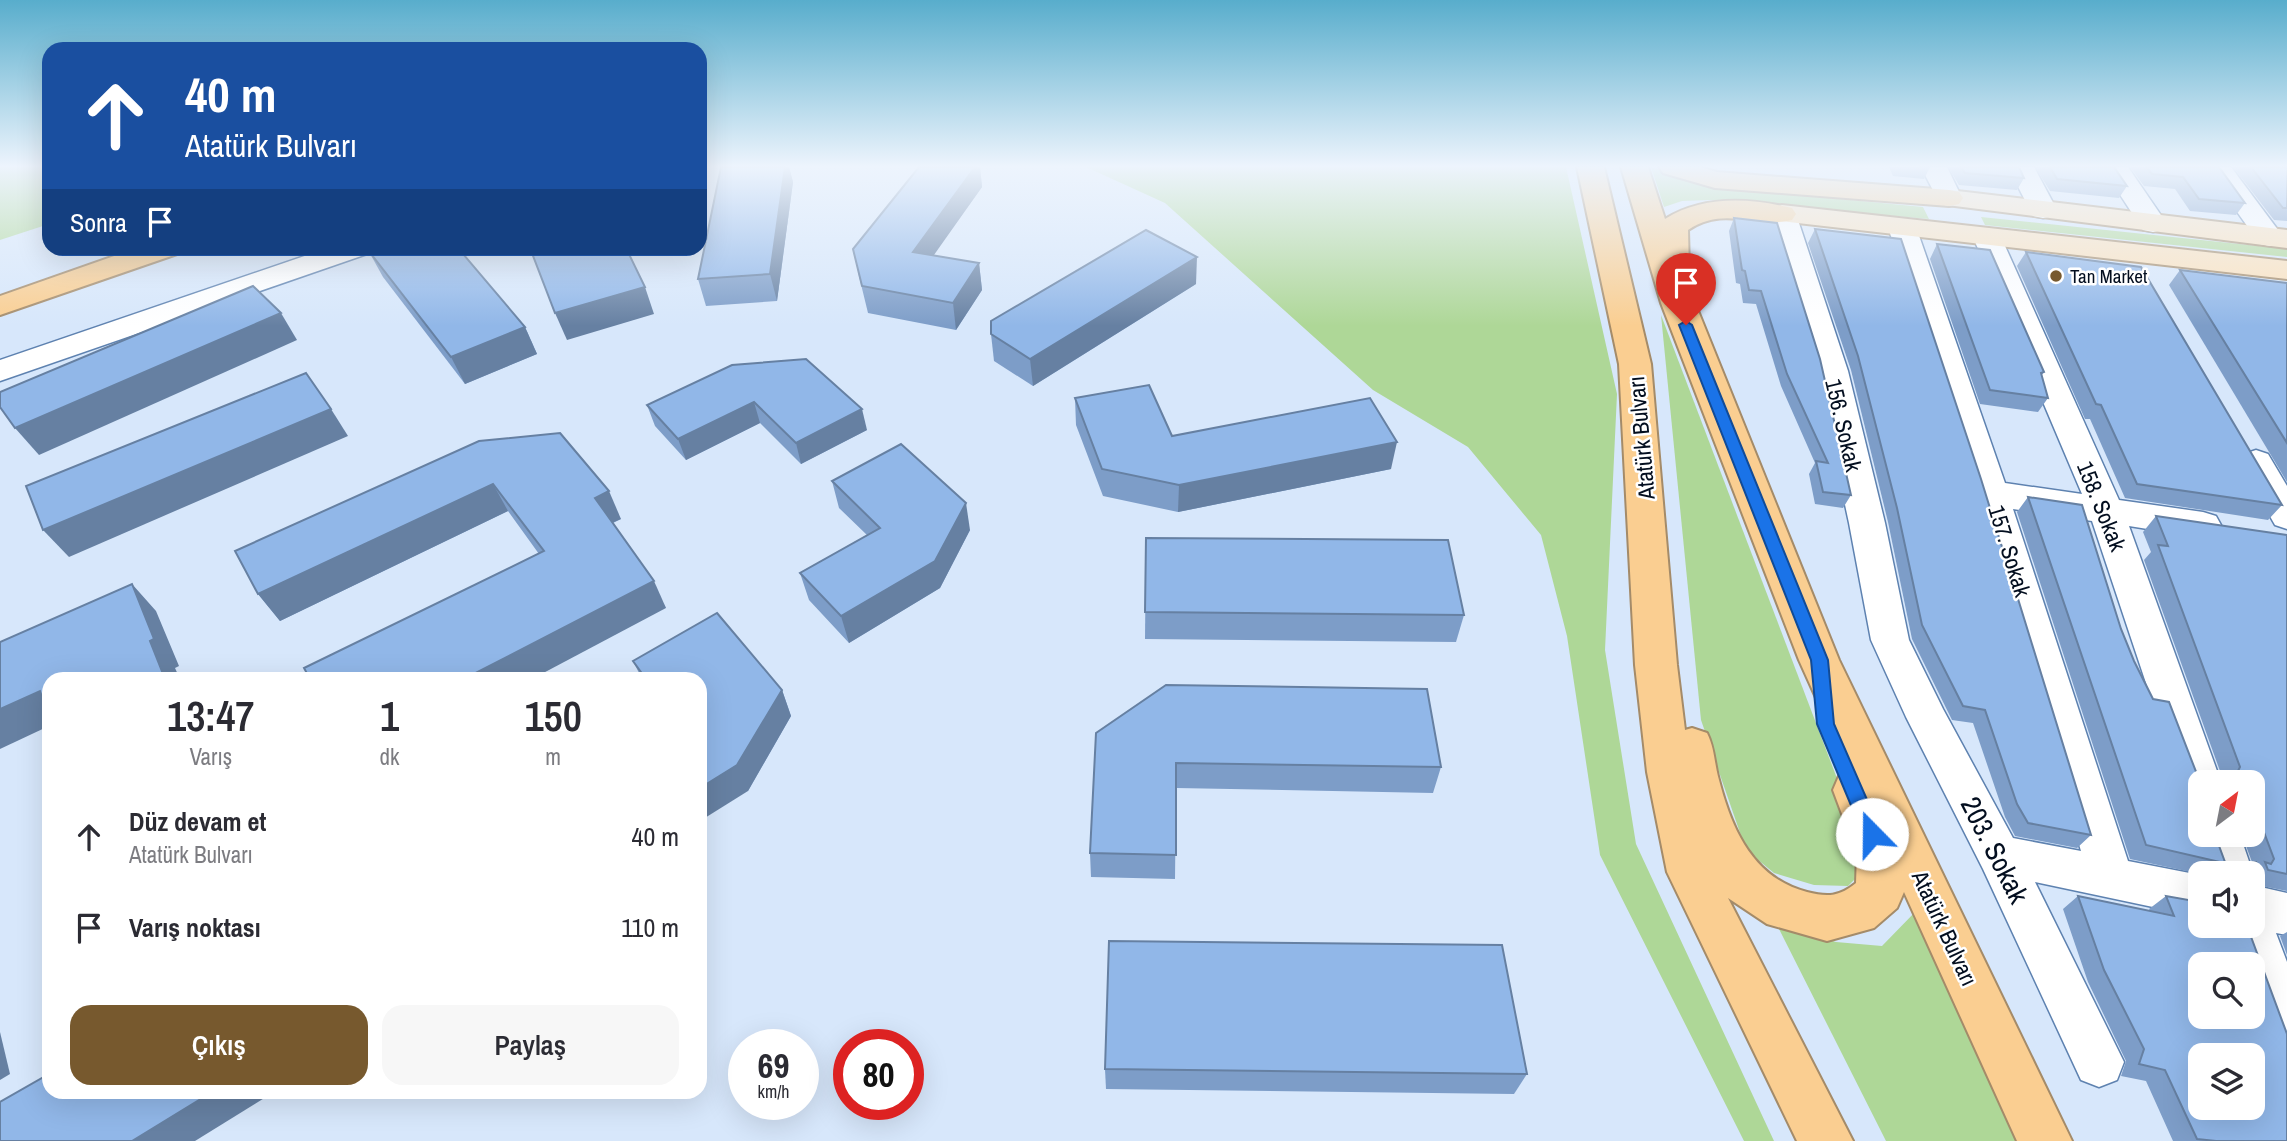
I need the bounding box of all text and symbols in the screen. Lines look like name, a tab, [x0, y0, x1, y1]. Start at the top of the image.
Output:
text: 40 m	[185, 61, 277, 127]
icon: ahead	[70, 70, 161, 161]
text: Atatürk Bulvarı	[185, 124, 357, 167]
icon: arrive	[141, 203, 179, 241]
text: Sonra	[70, 205, 127, 240]
pin	[1656, 253, 1716, 325]
place label: Tan Market	[2070, 263, 2148, 289]
icon: arrive	[1667, 264, 1705, 302]
marker: Tan Market	[2048, 268, 2064, 284]
street label: Atatürk Bulvarı	[1620, 375, 1662, 502]
street label: 156. Sokak	[1818, 376, 1870, 475]
street label: 158. Sokak	[2070, 456, 2134, 556]
street label: 157. Sokak	[1981, 501, 2039, 601]
text: 13:47	[167, 688, 254, 744]
text: 1	[380, 688, 399, 744]
text: 150	[524, 688, 582, 744]
text: Varış	[189, 741, 232, 772]
text: dk	[380, 741, 399, 772]
text: m	[545, 741, 561, 772]
north arrow	[2188, 770, 2264, 847]
map controls	[2188, 770, 2265, 1120]
street label: 203. Sokak	[1952, 790, 2038, 910]
position arrow	[1835, 797, 1909, 871]
text: Düz devam et	[129, 804, 266, 839]
icon: ahead	[70, 818, 108, 856]
text: 40 m	[632, 819, 679, 854]
text: Atatürk Bulvarı	[129, 839, 253, 870]
button: sound	[2188, 861, 2265, 938]
street label: Atatürk Bulvarı	[1904, 864, 1985, 991]
icon: arrive	[70, 909, 108, 947]
text: Varış noktası	[129, 910, 261, 945]
text: 110 m	[621, 910, 679, 945]
button: search	[2188, 952, 2265, 1029]
button: Çıkış	[70, 1005, 368, 1085]
button: Paylaş	[382, 1005, 679, 1085]
speed limit sign: 80	[833, 1029, 924, 1120]
text: 69	[758, 1042, 789, 1089]
button: layers	[2188, 1043, 2265, 1120]
text: km/h	[758, 1079, 790, 1104]

